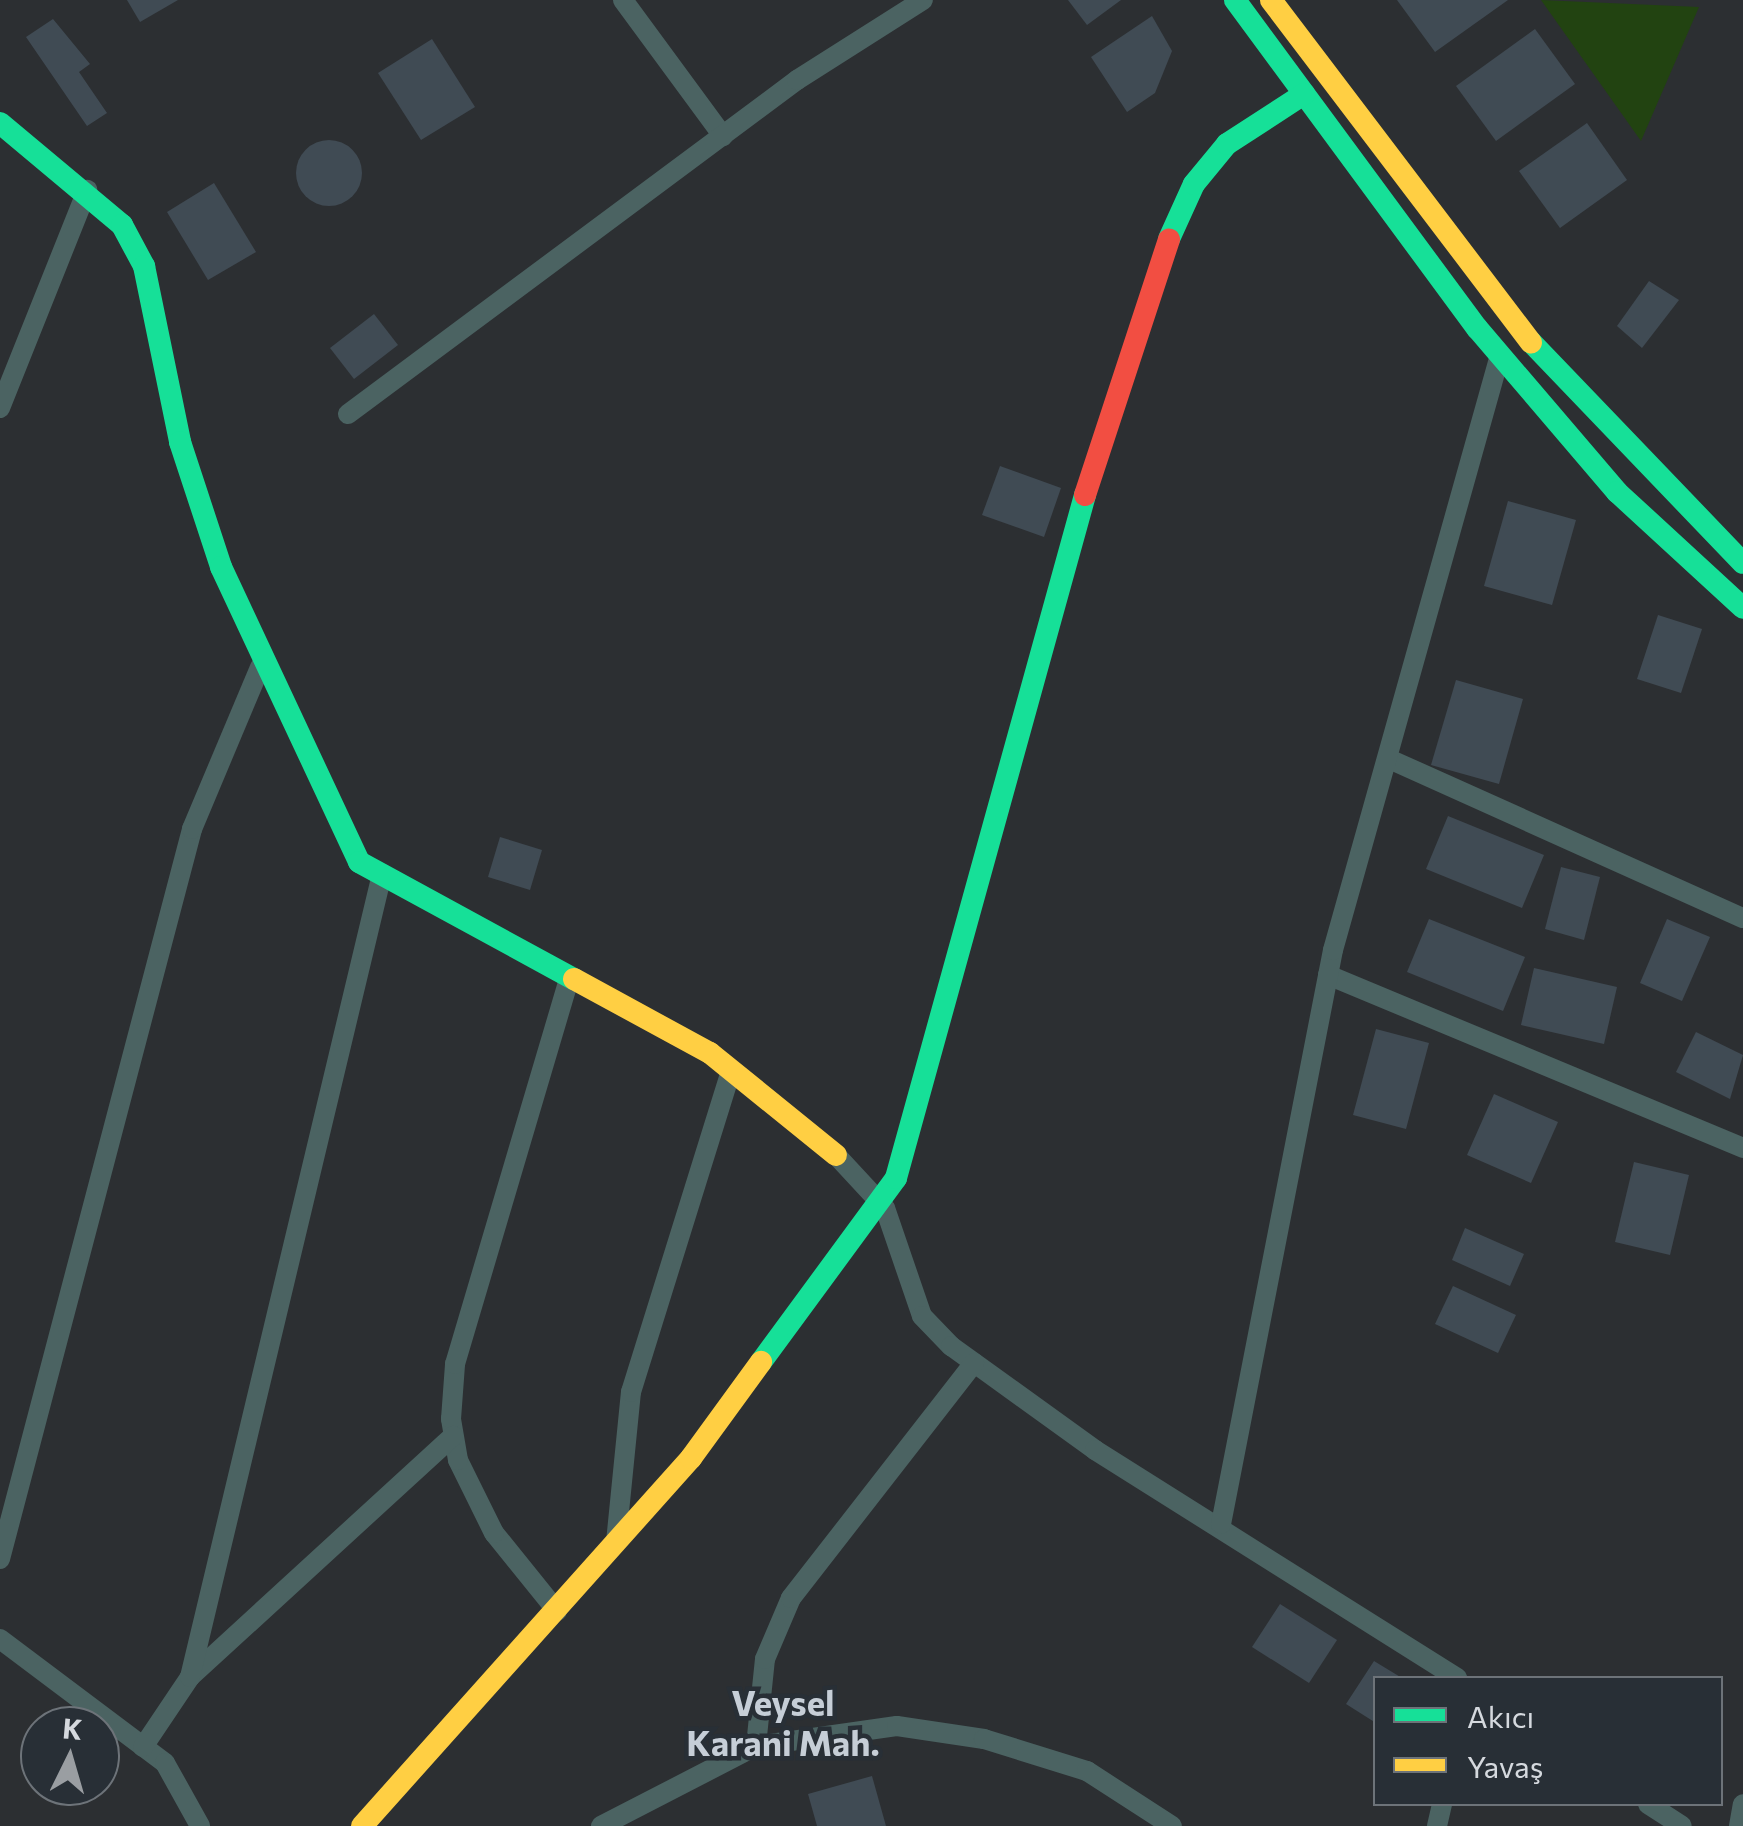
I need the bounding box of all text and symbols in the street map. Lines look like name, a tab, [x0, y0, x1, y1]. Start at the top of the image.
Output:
legend	[1373, 1676, 1723, 1806]
district label: Veysel Karani Mah.	[686, 1681, 880, 1763]
text: Akıcı	[1467, 1697, 1534, 1734]
north arrow	[20, 1706, 120, 1806]
text: K	[61, 1710, 84, 1746]
text: Yavaş	[1467, 1747, 1543, 1784]

